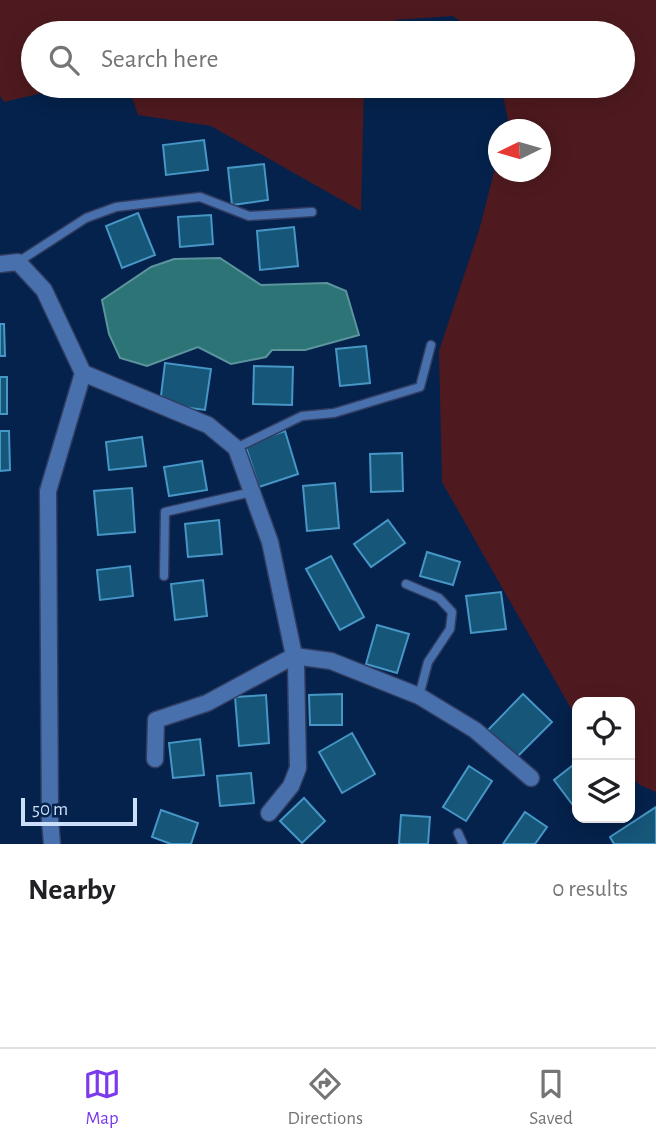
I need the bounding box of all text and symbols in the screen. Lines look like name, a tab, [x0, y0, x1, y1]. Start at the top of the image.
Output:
search box	[21, 21, 635, 98]
icon: search	[45, 41, 83, 79]
text: Search here	[101, 46, 219, 72]
north arrow	[488, 119, 551, 182]
map controls	[572, 697, 635, 823]
button: locate	[572, 697, 635, 760]
button: layers	[572, 760, 635, 823]
scale bar	[21, 795, 136, 827]
text: 50 m	[32, 800, 68, 819]
text: Nearby	[28, 875, 116, 905]
text: 0 results	[552, 878, 628, 901]
tab: Map	[83, 1065, 121, 1130]
tab: Directions	[287, 1065, 363, 1130]
tab: Saved	[529, 1065, 573, 1130]

